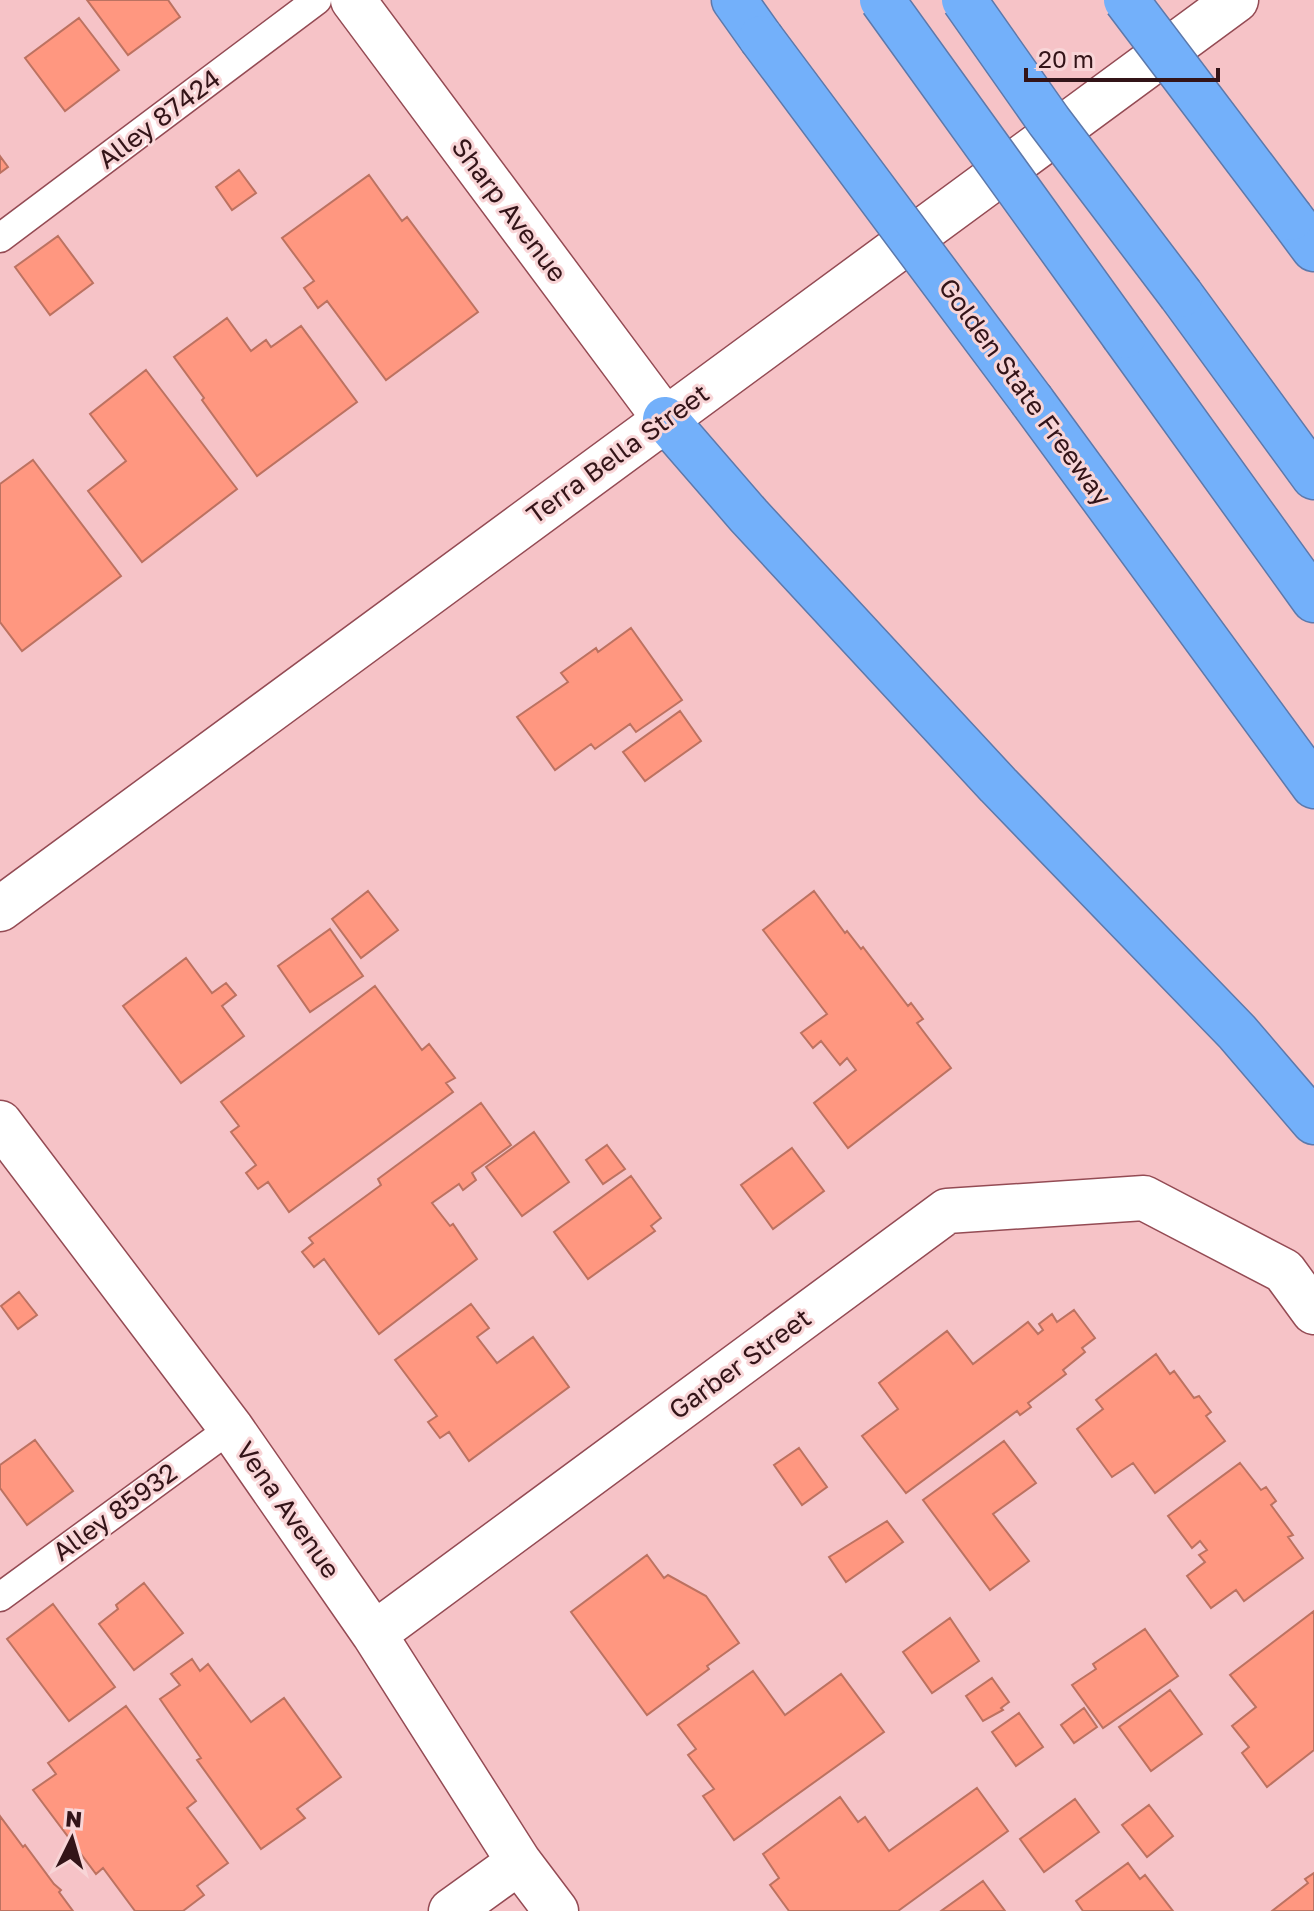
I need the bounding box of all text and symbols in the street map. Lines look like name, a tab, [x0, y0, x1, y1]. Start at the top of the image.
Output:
scale bar	[1026, 32, 1218, 82]
text: 20 m	[1038, 44, 1094, 73]
street label: Alley 87424	[91, 62, 226, 175]
street label: Sharp Avenue	[445, 132, 573, 288]
street label: Golden State Freeway	[933, 272, 1118, 512]
street label: Terra Bella Street	[521, 377, 715, 530]
street label: Garber Street	[663, 1302, 817, 1425]
street label: Vena Avenue	[230, 1435, 347, 1584]
street label: Alley 85932	[47, 1456, 183, 1567]
north arrow	[32, 1799, 112, 1879]
text: N	[64, 1804, 83, 1833]

